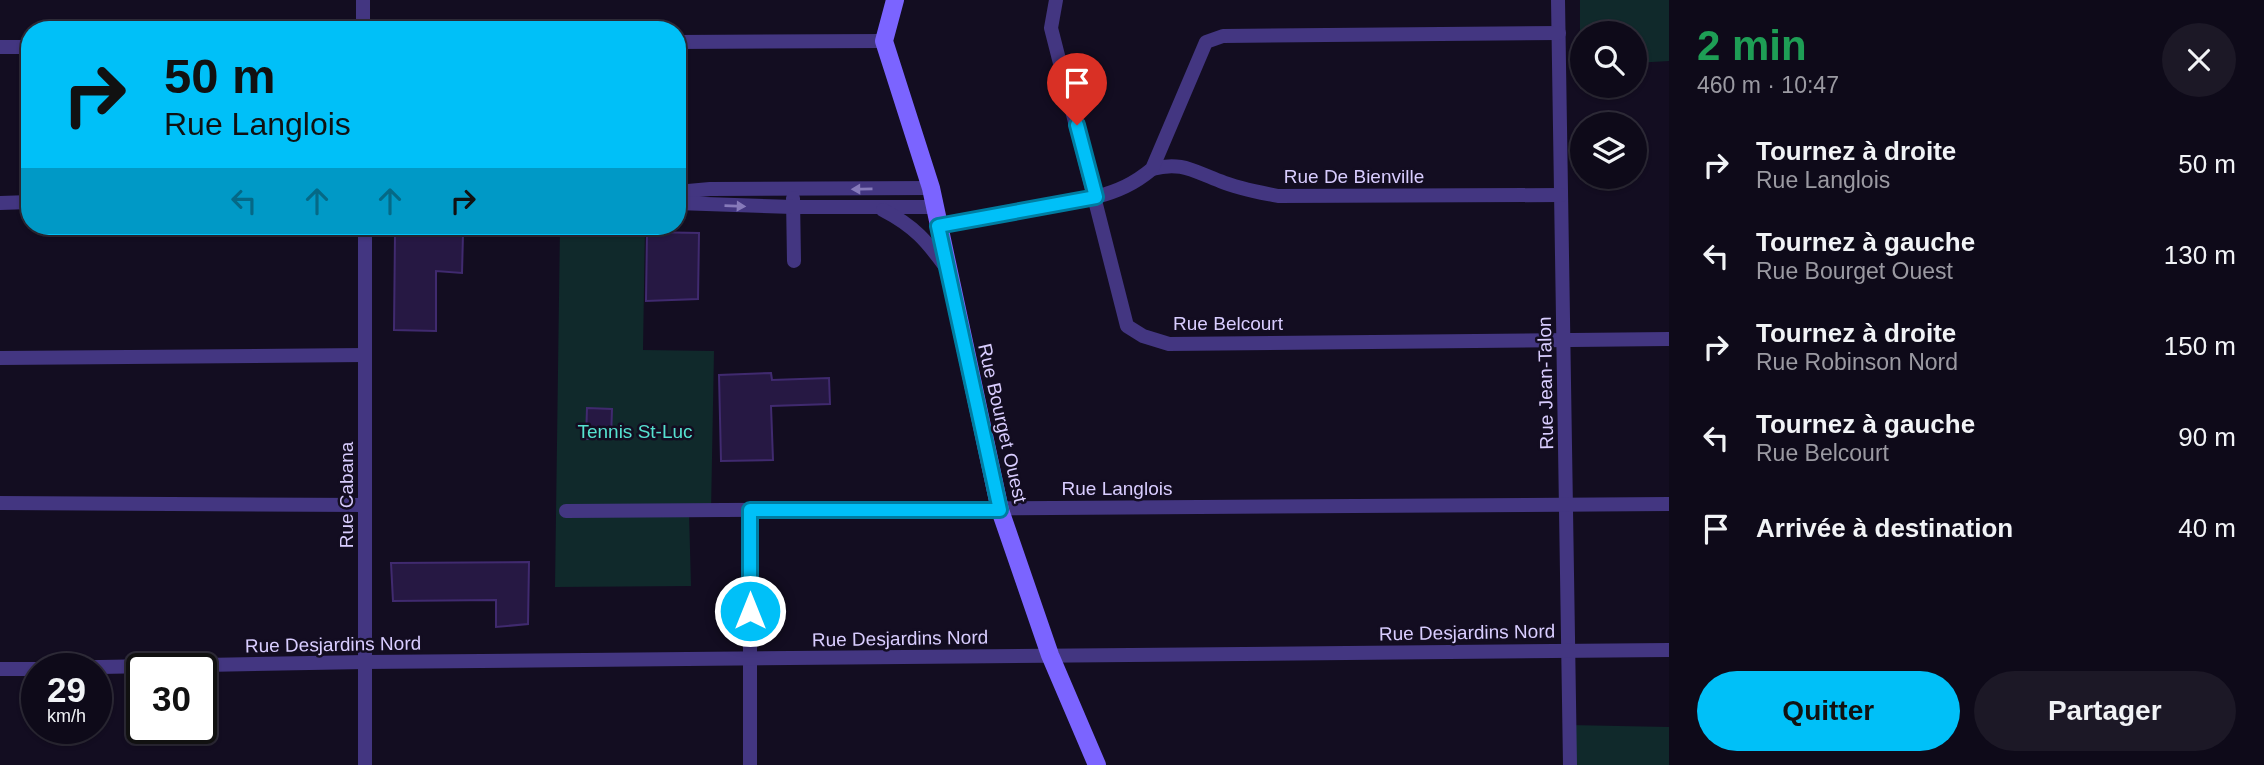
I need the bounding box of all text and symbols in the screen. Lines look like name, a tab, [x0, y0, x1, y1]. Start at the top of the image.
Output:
map controls	[1570, 21, 1647, 189]
button: search	[1570, 21, 1647, 98]
text: 2 min	[1697, 22, 1807, 69]
button: close	[2162, 23, 2236, 97]
icon: right	[49, 49, 140, 140]
text: 50 m	[164, 49, 276, 103]
pin	[1047, 53, 1107, 125]
icon: arrive	[1058, 64, 1096, 102]
text: 460 m · 10:47	[1697, 72, 1839, 98]
text: Rue Langlois	[164, 106, 351, 142]
button: layers	[1570, 112, 1647, 189]
text: Tournez à droite	[1756, 136, 1956, 166]
icon: right	[1697, 146, 1735, 184]
text: 50 m	[2178, 149, 2236, 179]
street label: Rue De Bienville	[1284, 166, 1424, 187]
text: Rue Langlois	[1756, 167, 1890, 193]
icon: left	[225, 182, 263, 220]
icon: ahead	[298, 182, 336, 220]
icon: ahead	[371, 182, 409, 220]
icon: right	[444, 182, 482, 220]
one-way arrow	[851, 183, 873, 194]
one-way arrow	[724, 200, 746, 211]
text: Tournez à gauche	[1756, 227, 1975, 257]
icon: left	[1697, 237, 1735, 275]
text: 130 m	[2164, 240, 2236, 270]
text: Rue Bourget Ouest	[1756, 258, 1953, 284]
street label: Rue Belcourt	[1173, 313, 1284, 334]
street label: Rue Jean-Talon	[1534, 316, 1557, 450]
text: Tournez à droite	[1756, 318, 1956, 348]
icon: right	[1697, 328, 1735, 366]
text: 150 m	[2164, 331, 2236, 361]
street label: Rue Bourget Ouest	[974, 342, 1031, 505]
text: Rue Robinson Nord	[1756, 349, 1958, 375]
text: Tournez à gauche	[1756, 409, 1975, 439]
icon: left	[1697, 419, 1735, 457]
park label: Tennis St-Luc	[577, 421, 693, 442]
text: 90 m	[2178, 422, 2236, 452]
text: Rue Belcourt	[1756, 440, 1889, 466]
street label: Rue Cabana	[336, 441, 357, 548]
street label: Rue Langlois	[1062, 478, 1172, 499]
icon: arrive	[1697, 510, 1735, 548]
text: Arrivée à destination	[1756, 513, 2013, 543]
text: 40 m	[2178, 513, 2236, 543]
position arrow	[713, 574, 787, 648]
street label: Rue Desjardins Nord	[1379, 620, 1555, 645]
street label: Rue Desjardins Nord	[812, 626, 988, 651]
street label: Rue Desjardins Nord	[245, 632, 421, 657]
speed limit sign: 30	[126, 653, 217, 744]
text: 29	[47, 670, 86, 709]
button: Quitter	[1697, 671, 1960, 751]
button: Partager	[1974, 671, 2236, 751]
text: km/h	[47, 706, 86, 726]

